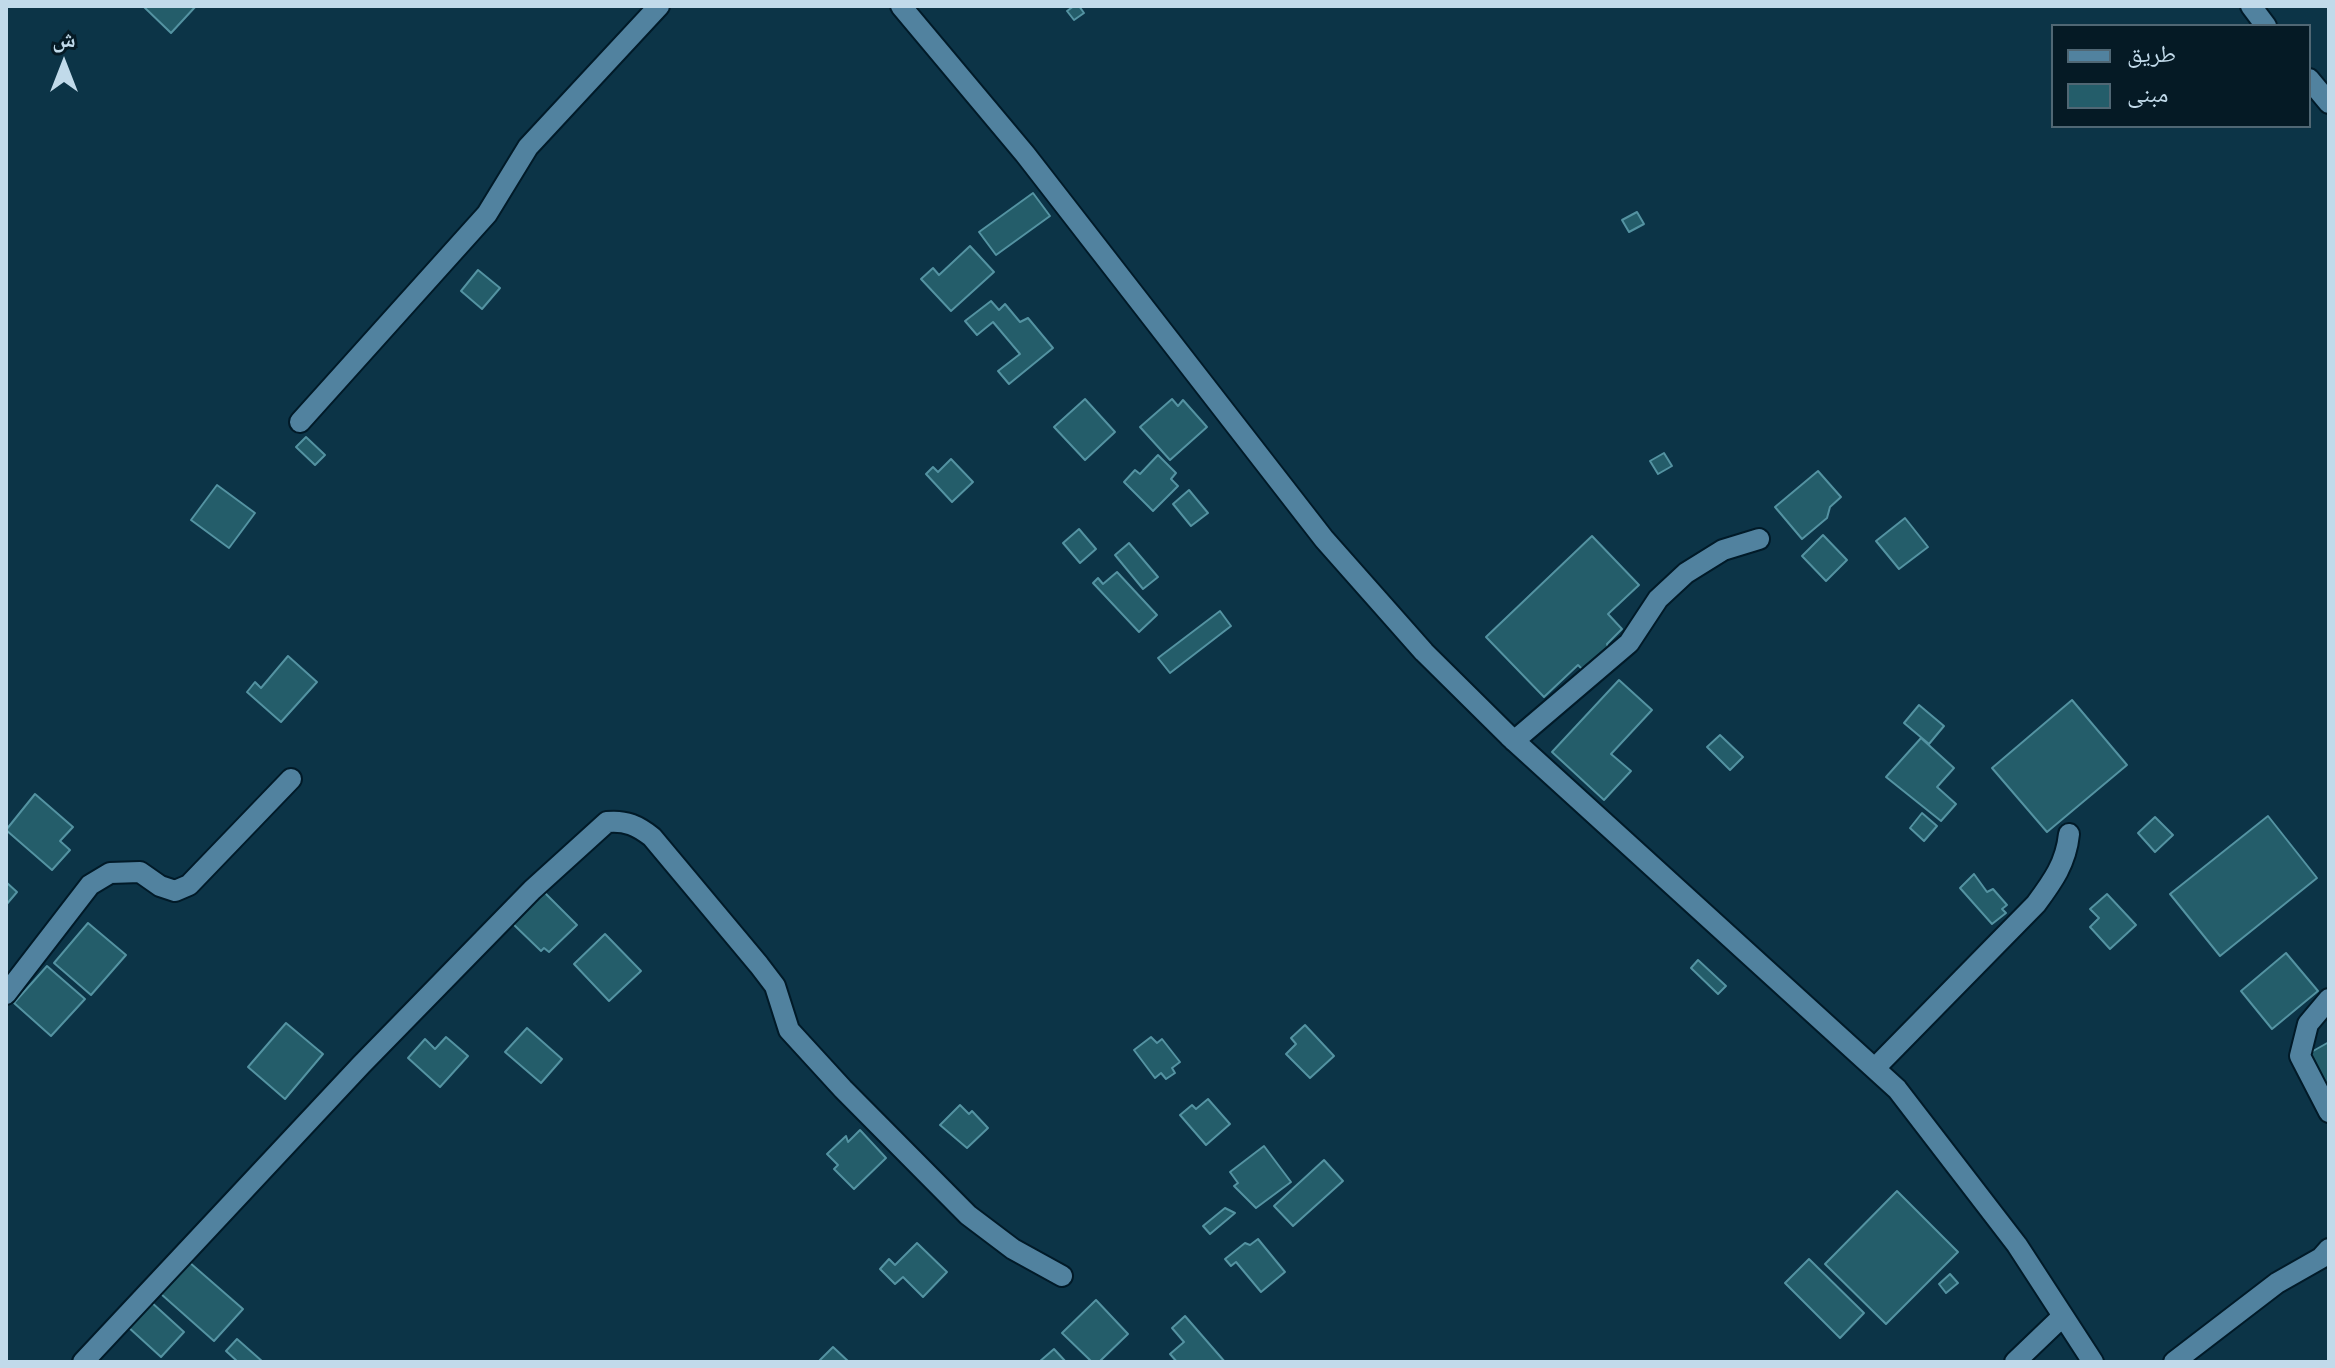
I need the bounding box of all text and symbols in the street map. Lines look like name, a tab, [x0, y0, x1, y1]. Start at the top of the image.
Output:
north arrow	[24, 24, 104, 104]
legend	[2051, 24, 2311, 128]
text: ش	[52, 27, 76, 52]
text: طريق	[2127, 40, 2176, 67]
text: مبنى	[2127, 80, 2168, 107]

